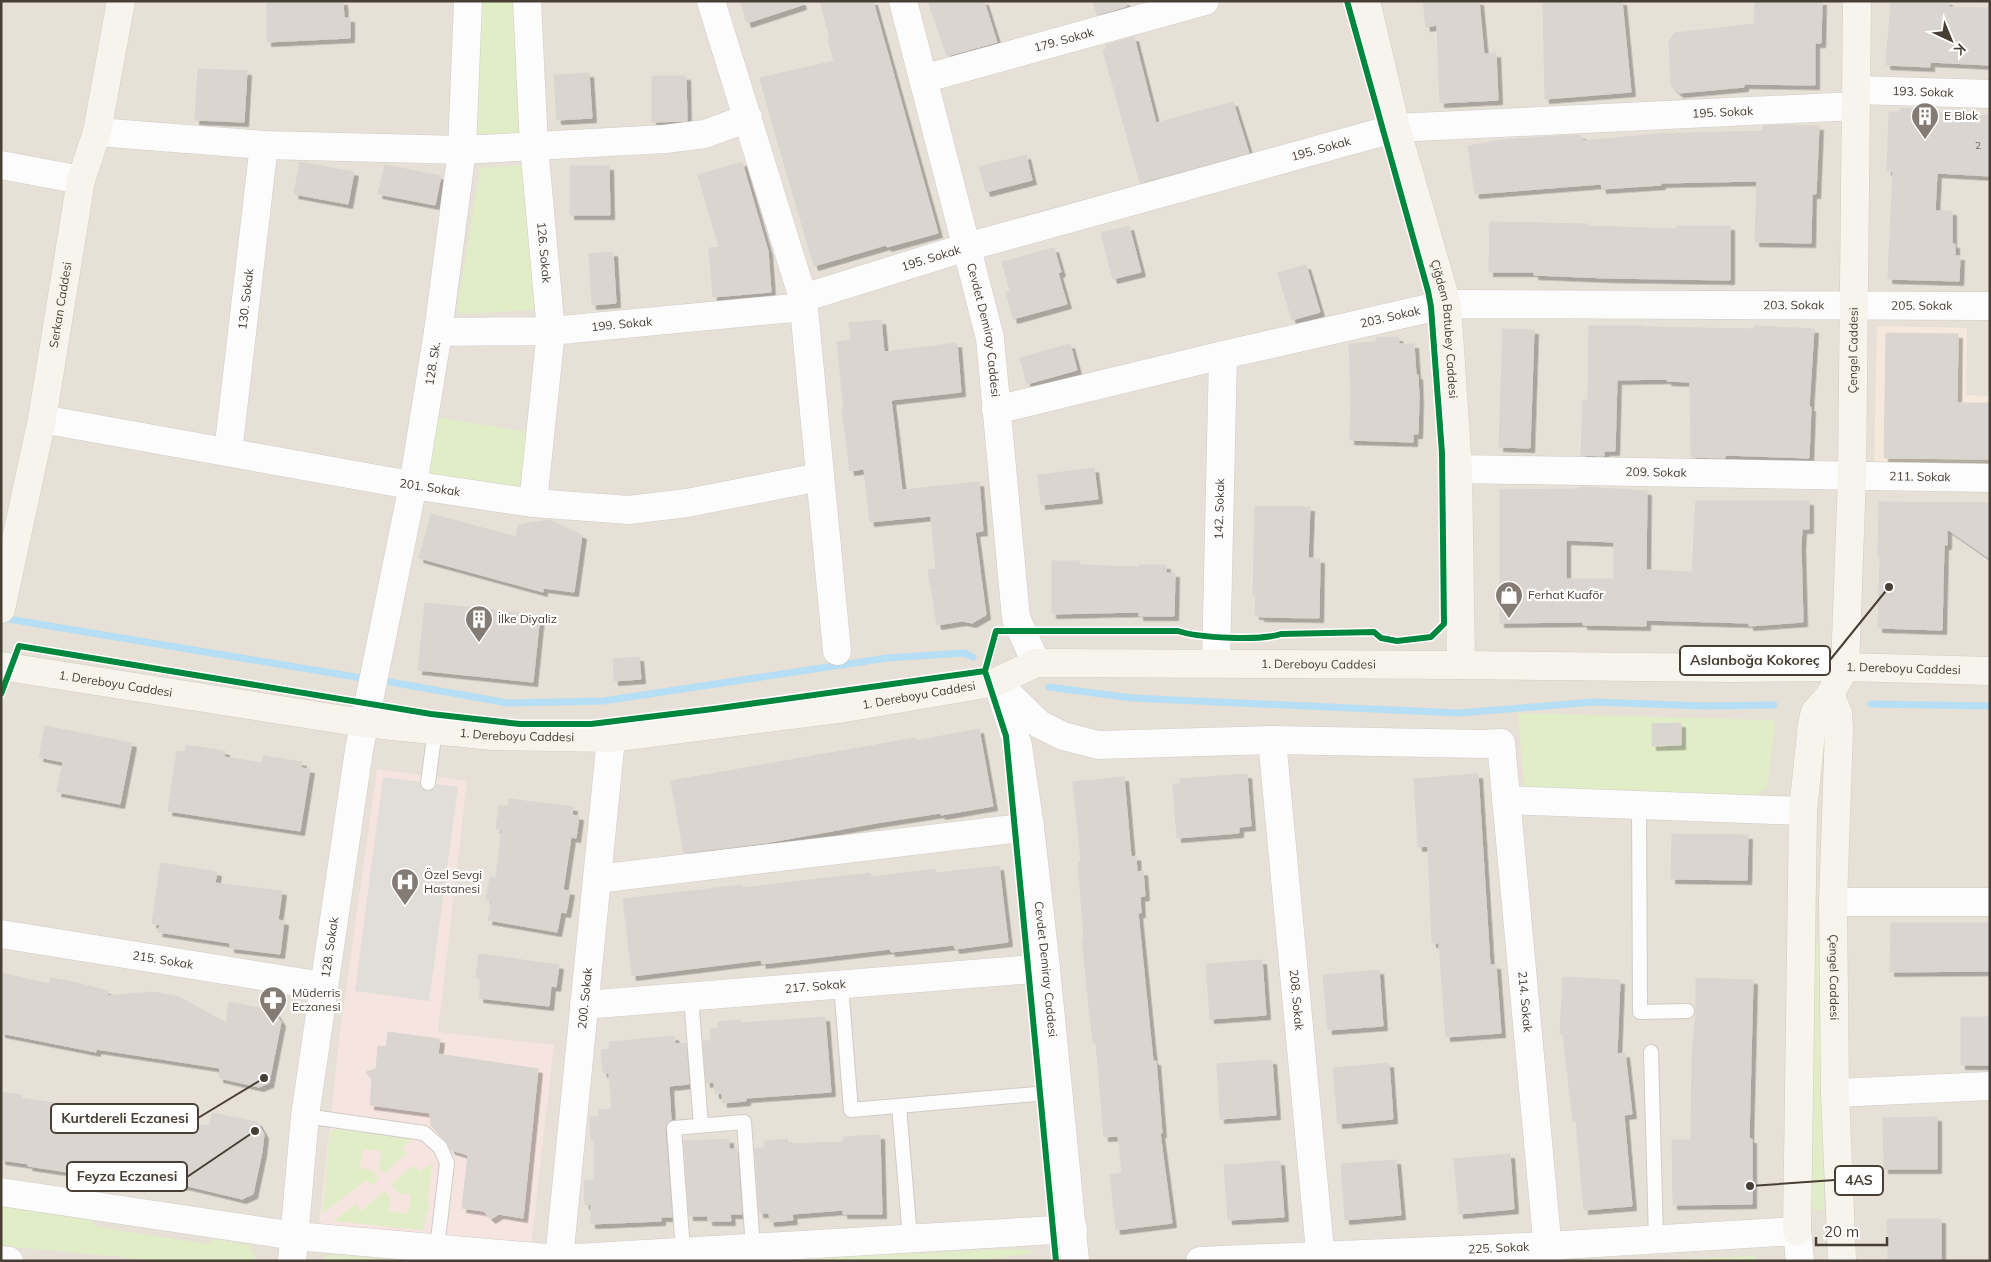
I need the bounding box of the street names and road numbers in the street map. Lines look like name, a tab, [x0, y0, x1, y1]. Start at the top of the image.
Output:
street label: 179. Sokak	[1032, 24, 1096, 55]
street label: 193. Sokak	[1892, 83, 1955, 100]
street label: 195. Sokak	[1692, 103, 1754, 121]
street label: 195. Sokak	[1289, 133, 1353, 164]
street label: 126. Sokak	[534, 221, 555, 284]
street label: 195. Sokak	[899, 241, 963, 274]
street label: Çiğdem Batubey Caddesi	[1427, 258, 1461, 399]
street label: Serkan Caddesi	[46, 261, 75, 349]
street label: Cevdet Demiray Caddesi	[964, 261, 1003, 398]
street label: 130. Sokak	[234, 267, 257, 330]
street label: 203. Sokak	[1763, 297, 1825, 312]
street label: 205. Sokak	[1891, 298, 1953, 313]
street label: 203. Sokak	[1358, 302, 1422, 331]
street label: Çengel Caddesi	[1845, 307, 1861, 394]
street label: 199. Sokak	[590, 313, 654, 334]
street label: 128. Sk.	[421, 341, 443, 386]
street label: 209. Sokak	[1625, 464, 1688, 480]
street label: 211. Sokak	[1889, 468, 1952, 484]
street label: 201. Sokak	[399, 475, 462, 499]
street label: 142. Sokak	[1211, 477, 1227, 540]
street label: 1. Dereboyu Caddesi	[1261, 656, 1376, 672]
street label: 1. Dereboyu Caddesi	[1846, 659, 1961, 677]
street label: 1. Dereboyu Caddesi	[58, 667, 174, 700]
street label: 1. Dereboyu Caddesi	[861, 678, 977, 712]
street label: 1. Dereboyu Caddesi	[459, 725, 575, 744]
street label: Cevdet Demiray Caddesi	[1031, 900, 1061, 1038]
street label: 128. Sokak	[317, 915, 341, 979]
street label: Çengel Caddesi	[1826, 934, 1842, 1020]
street label: 215. Sokak	[131, 947, 195, 972]
street label: 200. Sokak	[574, 966, 595, 1030]
street label: 208. Sokak	[1287, 969, 1307, 1032]
street label: 214. Sokak	[1515, 970, 1536, 1034]
street label: 217. Sokak	[784, 976, 847, 996]
street label: 225. Sokak	[1468, 1239, 1530, 1256]

